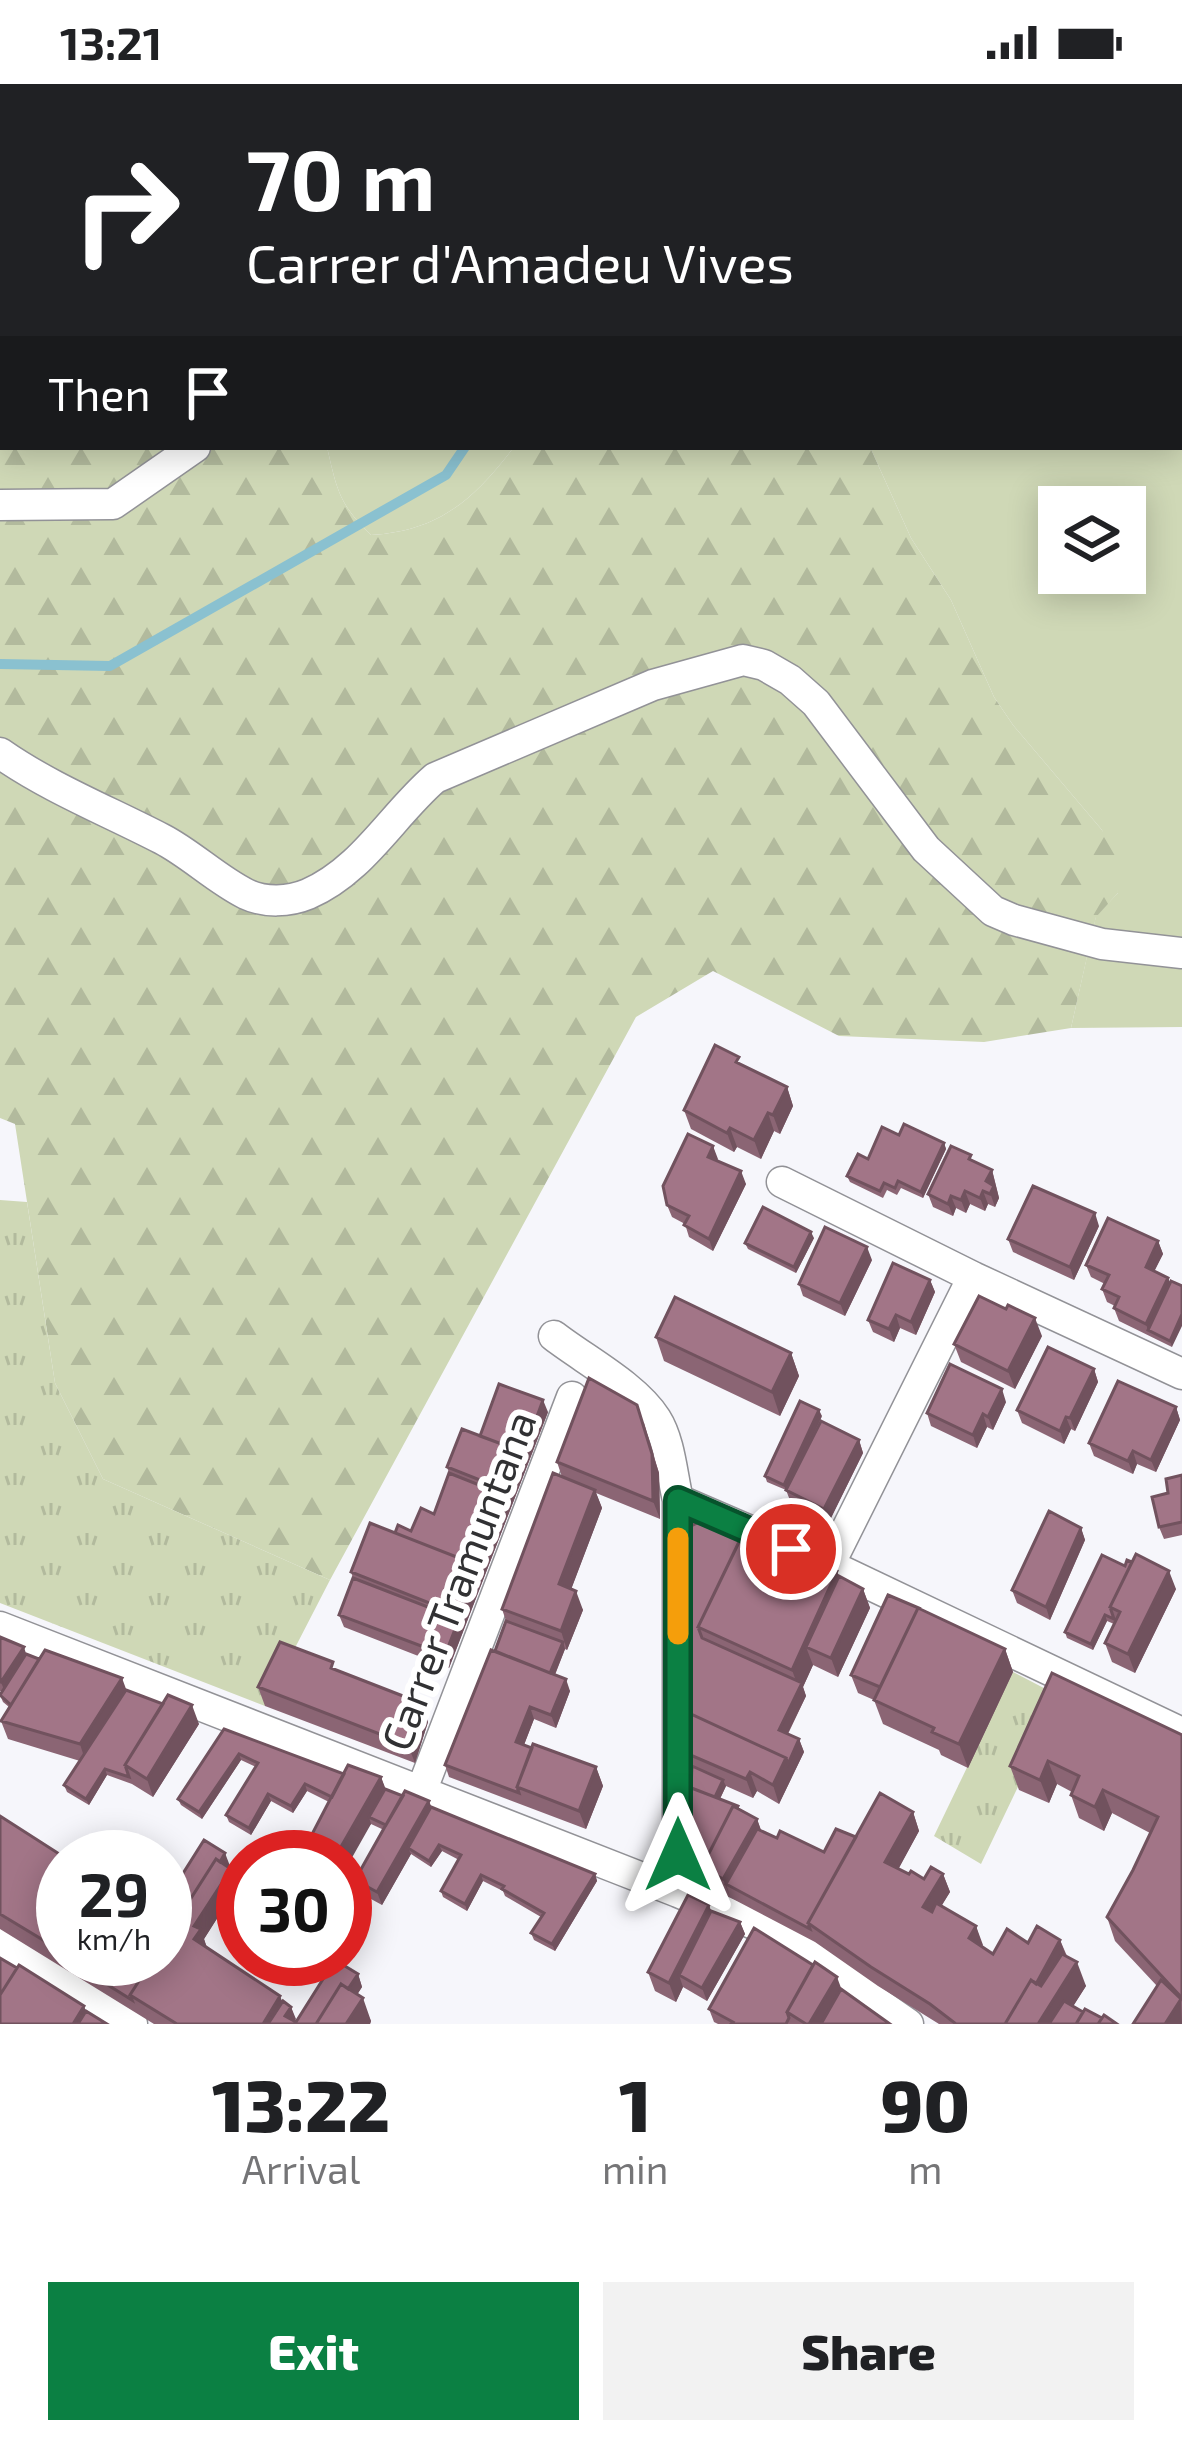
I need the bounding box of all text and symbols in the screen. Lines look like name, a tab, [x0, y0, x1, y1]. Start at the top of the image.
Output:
text: 13:21	[60, 15, 162, 69]
text: 70 m	[246, 127, 436, 228]
icon: right	[48, 132, 204, 288]
text: Carrer d'Amadeu Vives	[246, 229, 794, 294]
icon: arrive	[175, 360, 241, 426]
text: Then	[48, 366, 151, 420]
map controls	[1038, 486, 1146, 594]
button: layers	[1038, 486, 1146, 594]
street label: Carrer Tramuntana	[369, 1403, 545, 1757]
pin	[740, 1498, 842, 1600]
icon: arrive	[758, 1516, 824, 1582]
position arrow	[615, 1792, 741, 1918]
speed limit sign: 30	[216, 1830, 372, 1986]
text: 29	[79, 1857, 149, 1929]
text: km/h	[77, 1920, 151, 1956]
text: 13:22	[212, 2060, 390, 2146]
text: 1	[619, 2060, 651, 2146]
text: 90	[880, 2060, 970, 2146]
text: Arrival	[242, 2145, 360, 2192]
text: min	[602, 2145, 668, 2192]
text: m	[908, 2145, 942, 2192]
button: Exit	[48, 2282, 579, 2420]
button: Share	[603, 2282, 1134, 2420]

